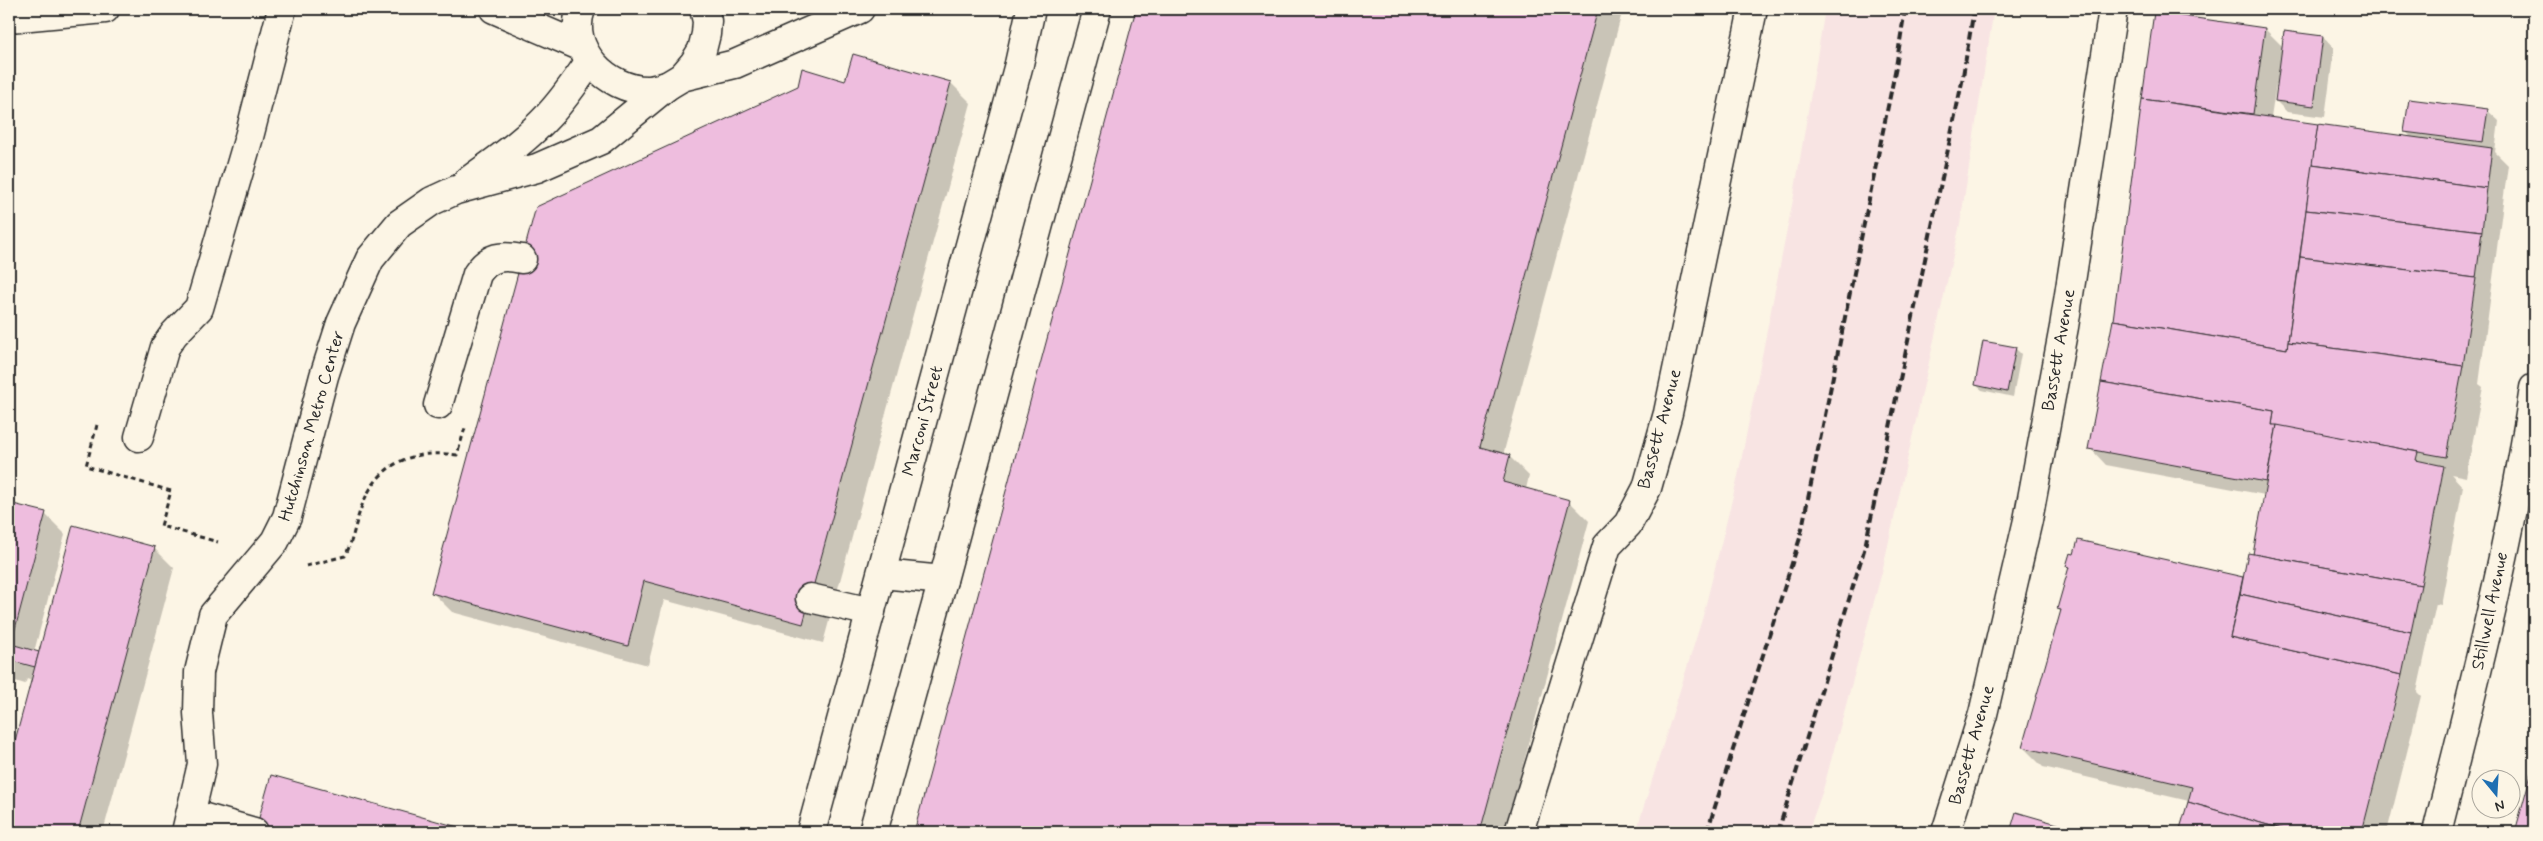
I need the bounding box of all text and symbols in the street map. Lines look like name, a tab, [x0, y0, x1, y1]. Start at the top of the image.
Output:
street label: Bassett Avenue	[2036, 287, 2082, 413]
street label: Hutchinson Metro Center	[273, 327, 351, 524]
street label: Marconi Street	[897, 363, 949, 479]
street label: Bassett Avenue	[1632, 366, 1688, 492]
street label: Stillwell Avenue	[2466, 550, 2514, 672]
street label: Bassett Avenue	[1943, 682, 2001, 808]
north arrow	[2470, 768, 2520, 818]
text: N	[2492, 795, 2507, 815]

